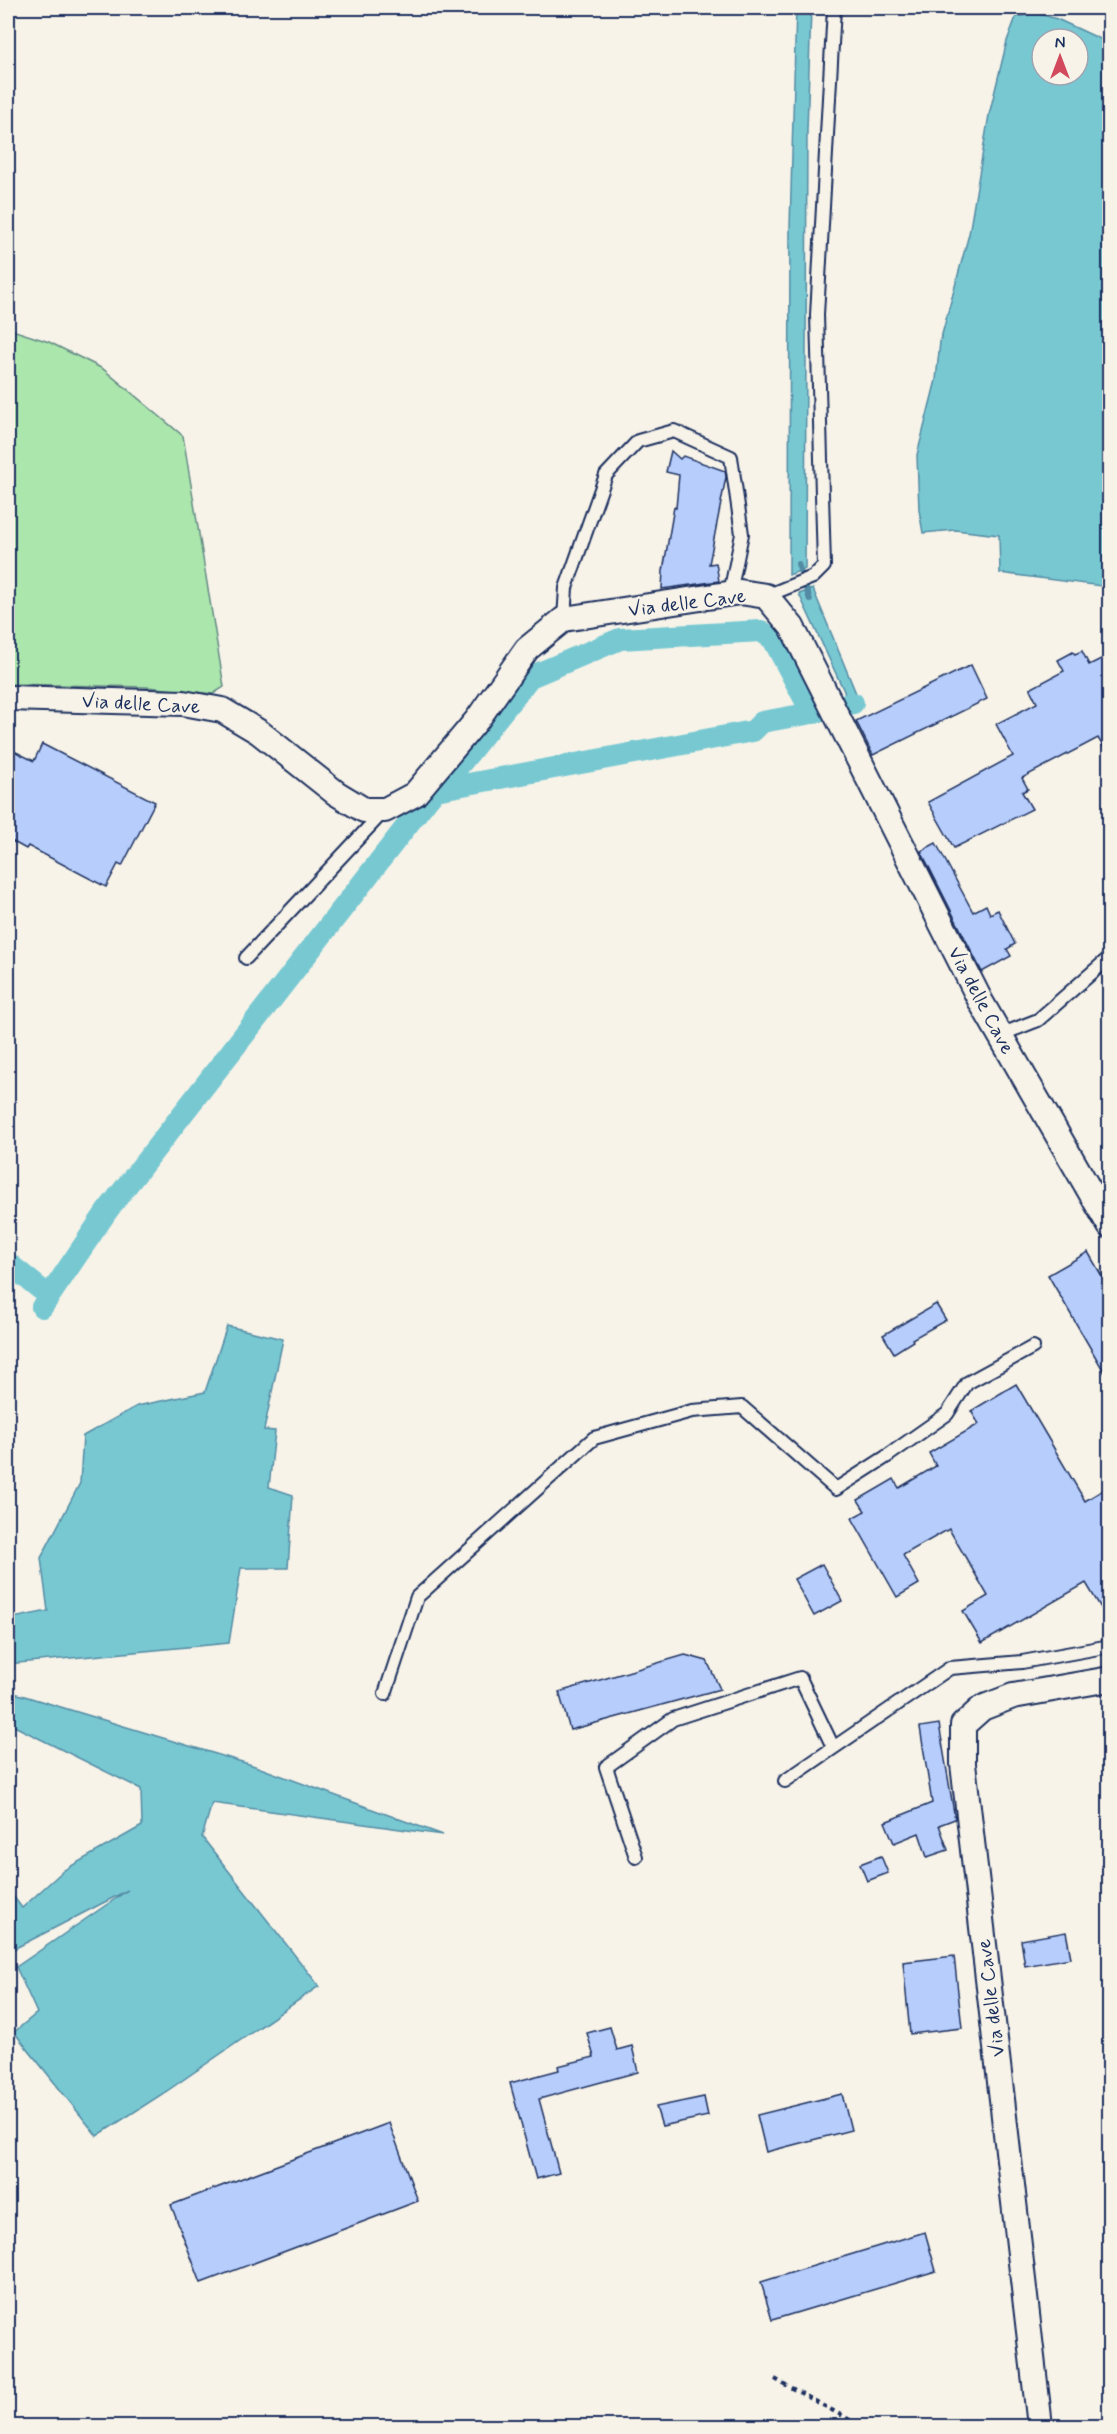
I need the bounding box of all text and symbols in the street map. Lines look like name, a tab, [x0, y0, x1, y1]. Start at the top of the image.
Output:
north arrow	[1030, 27, 1090, 87]
text: N	[1055, 33, 1065, 54]
street label: Via delle Cave	[627, 583, 748, 624]
street label: Via delle Cave	[81, 688, 201, 721]
street label: Via delle Cave	[941, 942, 1020, 1059]
street label: Via delle Cave	[971, 1937, 1012, 2058]

